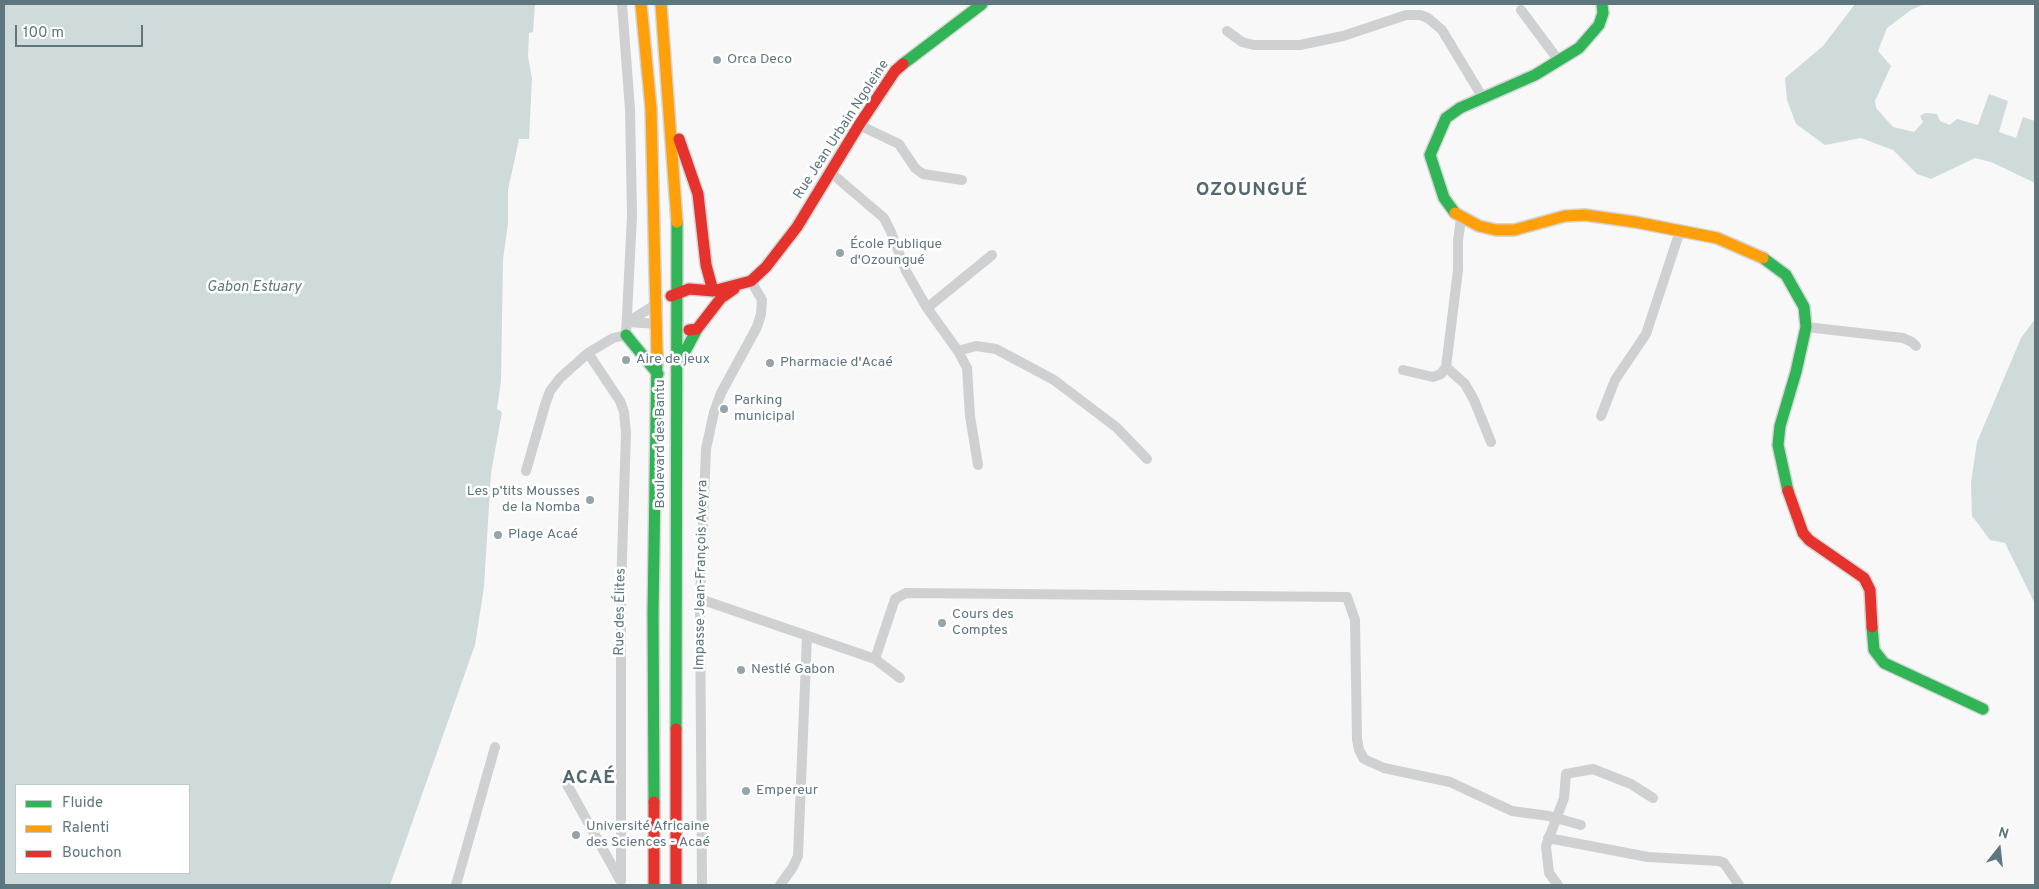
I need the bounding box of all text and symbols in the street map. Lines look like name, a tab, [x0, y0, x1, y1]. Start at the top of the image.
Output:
scale bar	[18, 15, 145, 47]
text: 100 m	[23, 24, 64, 43]
place label: Orca Deco	[727, 52, 792, 68]
marker: Orca Deco	[711, 54, 723, 66]
street label: Rue Jean Urbain Ngoleine	[791, 57, 893, 203]
district label: OZOUNGUÉ	[1195, 180, 1309, 202]
place label: École Publique d'Ozoungué	[850, 237, 942, 270]
marker: École Publique d'Ozoungué	[834, 247, 846, 259]
water label: Gabon Estuary	[207, 279, 301, 297]
place label: Aire de jeux	[636, 352, 710, 368]
marker: Aire de jeux	[620, 354, 632, 366]
place label: Pharmacie d'Acaé	[780, 355, 893, 371]
marker: Pharmacie d'Acaé	[764, 357, 776, 369]
street label: Boulevard des Bantu	[653, 379, 669, 509]
place label: Parking municipal	[734, 393, 795, 426]
marker: Parking municipal	[718, 403, 730, 415]
street label: Impasse Jean-François Aveyra	[692, 480, 712, 670]
place label: Les p’tits Mousses de la Nomba	[467, 484, 580, 516]
marker: Les p’tits Mousses de la Nomba	[584, 494, 596, 506]
place label: Plage Acaé	[508, 527, 578, 543]
marker: Plage Acaé	[492, 529, 504, 541]
street label: Rue des Élites	[612, 568, 630, 656]
place label: Cours des Comptes	[952, 607, 1014, 640]
marker: Cours des Comptes	[936, 617, 948, 629]
place label: Nestlé Gabon	[751, 662, 835, 678]
marker: Nestlé Gabon	[735, 664, 747, 676]
district label: ACAÉ	[561, 768, 617, 790]
place label: Empereur	[756, 783, 818, 799]
legend	[15, 784, 190, 874]
marker: Empereur	[740, 785, 752, 797]
text: Fluide	[62, 794, 103, 813]
text: Ralenti	[62, 819, 109, 838]
place label: Université Africaine des Sciences - Acaé	[586, 819, 710, 852]
north arrow	[1974, 824, 2024, 874]
text: N	[1996, 825, 2010, 844]
marker: Université Africaine des Sciences - Acaé	[570, 829, 582, 841]
text: Bouchon	[62, 844, 122, 863]

